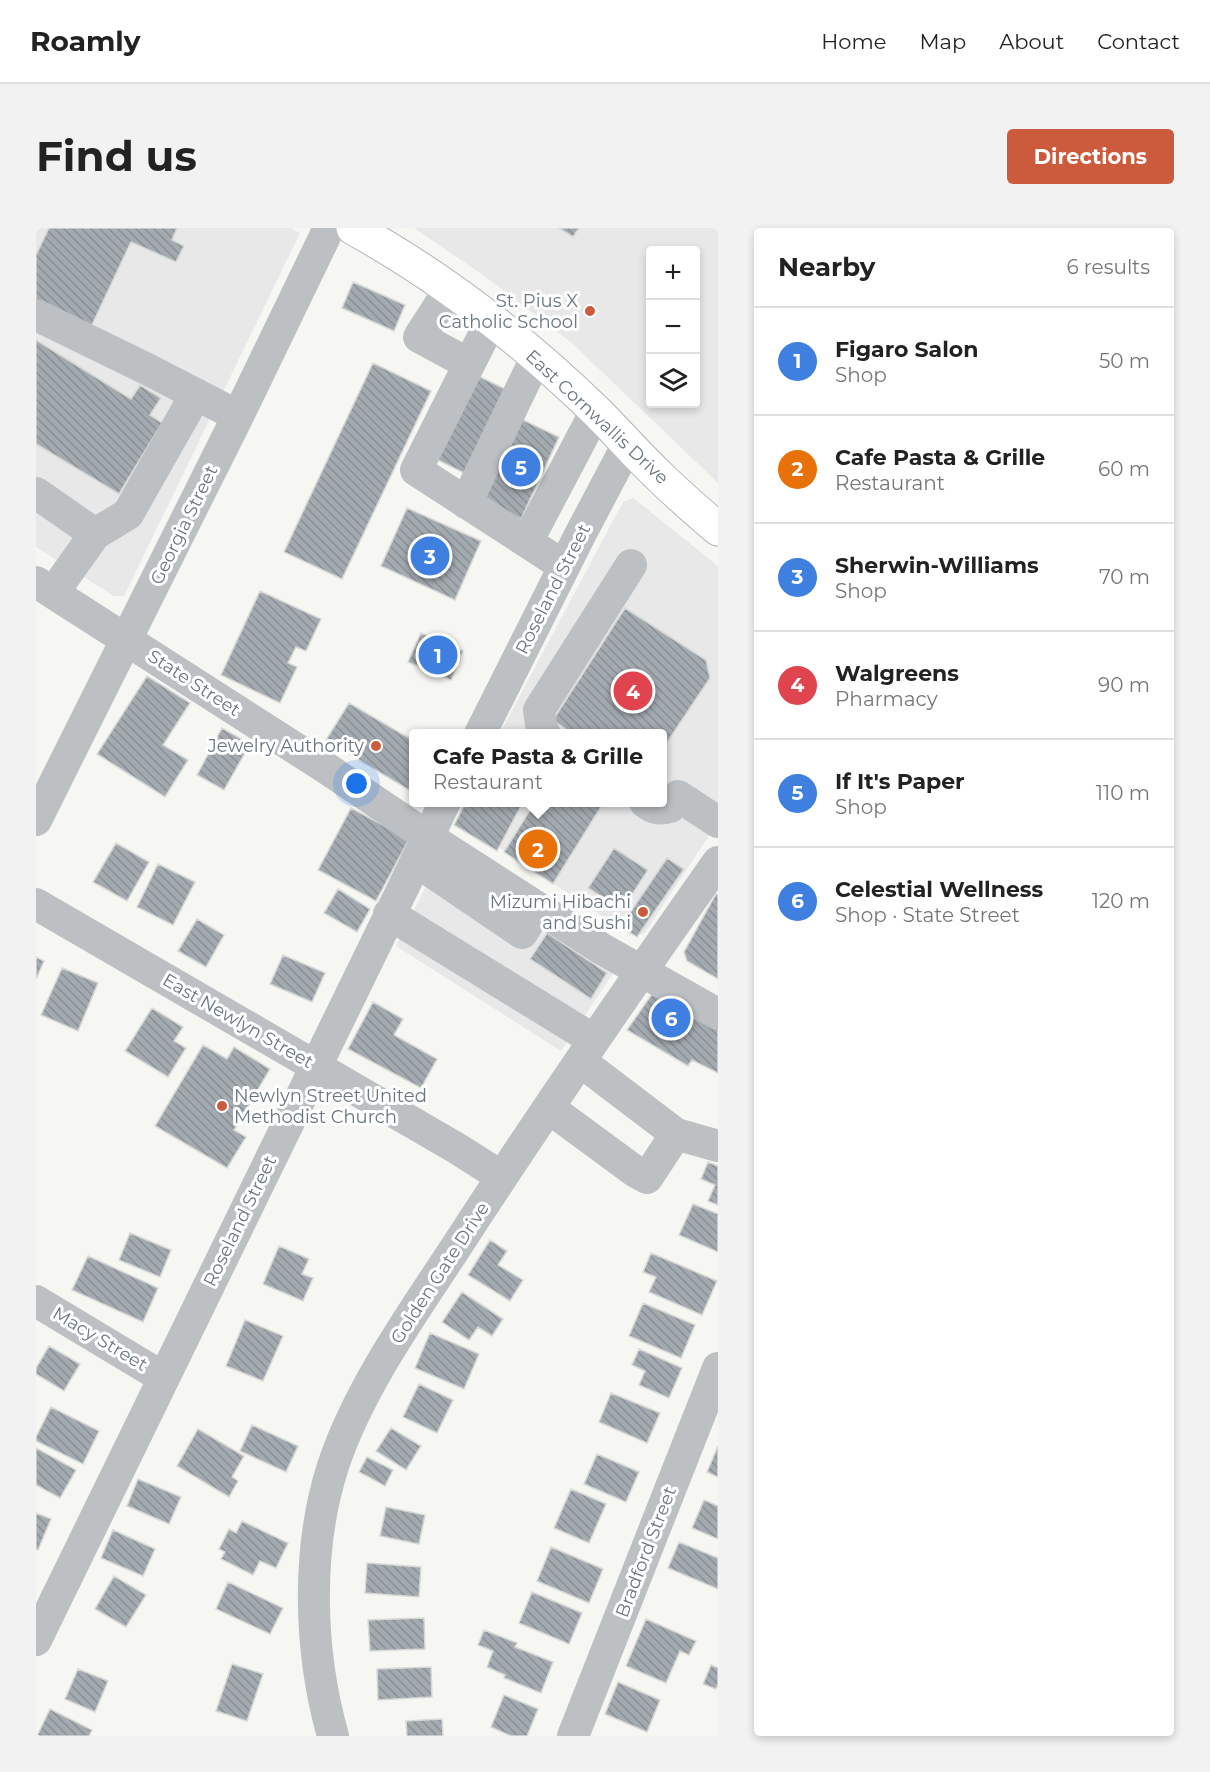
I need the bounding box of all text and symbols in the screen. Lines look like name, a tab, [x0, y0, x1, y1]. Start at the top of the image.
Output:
text: Roamly	[30, 24, 140, 58]
text: Home	[821, 29, 886, 54]
text: Map	[919, 29, 966, 54]
text: About	[999, 29, 1064, 54]
text: Contact	[1097, 29, 1180, 54]
button: Directions	[1007, 129, 1174, 184]
text: Find us	[36, 130, 197, 182]
map controls	[646, 246, 700, 408]
button: +	[646, 246, 700, 300]
text: Nearby	[778, 251, 875, 283]
text: 6 results	[1066, 255, 1150, 279]
place label: St. Pius X Catholic School	[439, 290, 578, 333]
button: −	[646, 300, 700, 354]
marker: St. Pius X Catholic School	[583, 304, 597, 318]
text: Figaro Salon	[835, 336, 978, 363]
street label: East Cornwallis Drive	[521, 345, 673, 489]
text: 1	[794, 349, 801, 373]
text: 50 m	[1099, 349, 1150, 373]
button: layers	[646, 354, 700, 408]
text: Shop	[835, 363, 887, 387]
pin: 5	[502, 444, 540, 490]
text: Cafe Pasta & Grille	[835, 444, 1045, 471]
text: 2	[792, 457, 803, 481]
text: 60 m	[1098, 457, 1150, 481]
street label: Georgia Street	[146, 462, 222, 588]
text: Restaurant	[835, 471, 945, 495]
street label: Roseland Street	[511, 520, 595, 658]
pin: 3	[410, 534, 450, 578]
text: Sherwin-Williams	[835, 552, 1039, 579]
text: 3	[792, 565, 803, 589]
text: 70 m	[1099, 565, 1150, 589]
text: Shop	[835, 579, 887, 603]
pin: 1	[418, 632, 458, 678]
street label: State Street	[144, 645, 244, 721]
text: Walgreens	[835, 660, 959, 687]
pin: 4	[614, 668, 652, 714]
text: 4	[791, 673, 804, 697]
text: 90 m	[1098, 673, 1150, 697]
text: Pharmacy	[835, 687, 938, 711]
popup	[409, 729, 667, 807]
place label: Jewelry Authority	[207, 735, 364, 757]
marker: Jewelry Authority	[369, 739, 383, 753]
text: Cafe Pasta & Grille	[433, 743, 643, 770]
text: If It's Paper	[835, 768, 965, 795]
your location	[342, 769, 371, 798]
text: Restaurant	[433, 770, 543, 794]
text: 5	[792, 781, 803, 805]
text: 110 m	[1096, 781, 1150, 805]
text: Shop	[835, 795, 887, 819]
pin: 2	[518, 826, 558, 872]
text: Celestial Wellness	[835, 876, 1043, 903]
text: 6	[791, 889, 804, 913]
text: 120 m	[1092, 889, 1150, 913]
place label: Mizumi Hibachi and Sushi	[490, 891, 631, 934]
text: Shop · State Street	[835, 903, 1020, 927]
marker: Mizumi Hibachi and Sushi	[636, 905, 650, 919]
street label: East Newlyn Street	[159, 969, 317, 1073]
pin: 6	[652, 996, 690, 1040]
place label: Newlyn Street United Methodist Church	[234, 1085, 427, 1128]
marker: Newlyn Street United Methodist Church	[215, 1099, 229, 1113]
street label: Roseland Street	[199, 1152, 281, 1290]
street label: Golden Gate Drive	[386, 1198, 494, 1348]
street label: Macy Street	[49, 1302, 151, 1376]
street label: Bradford Street	[611, 1483, 681, 1621]

